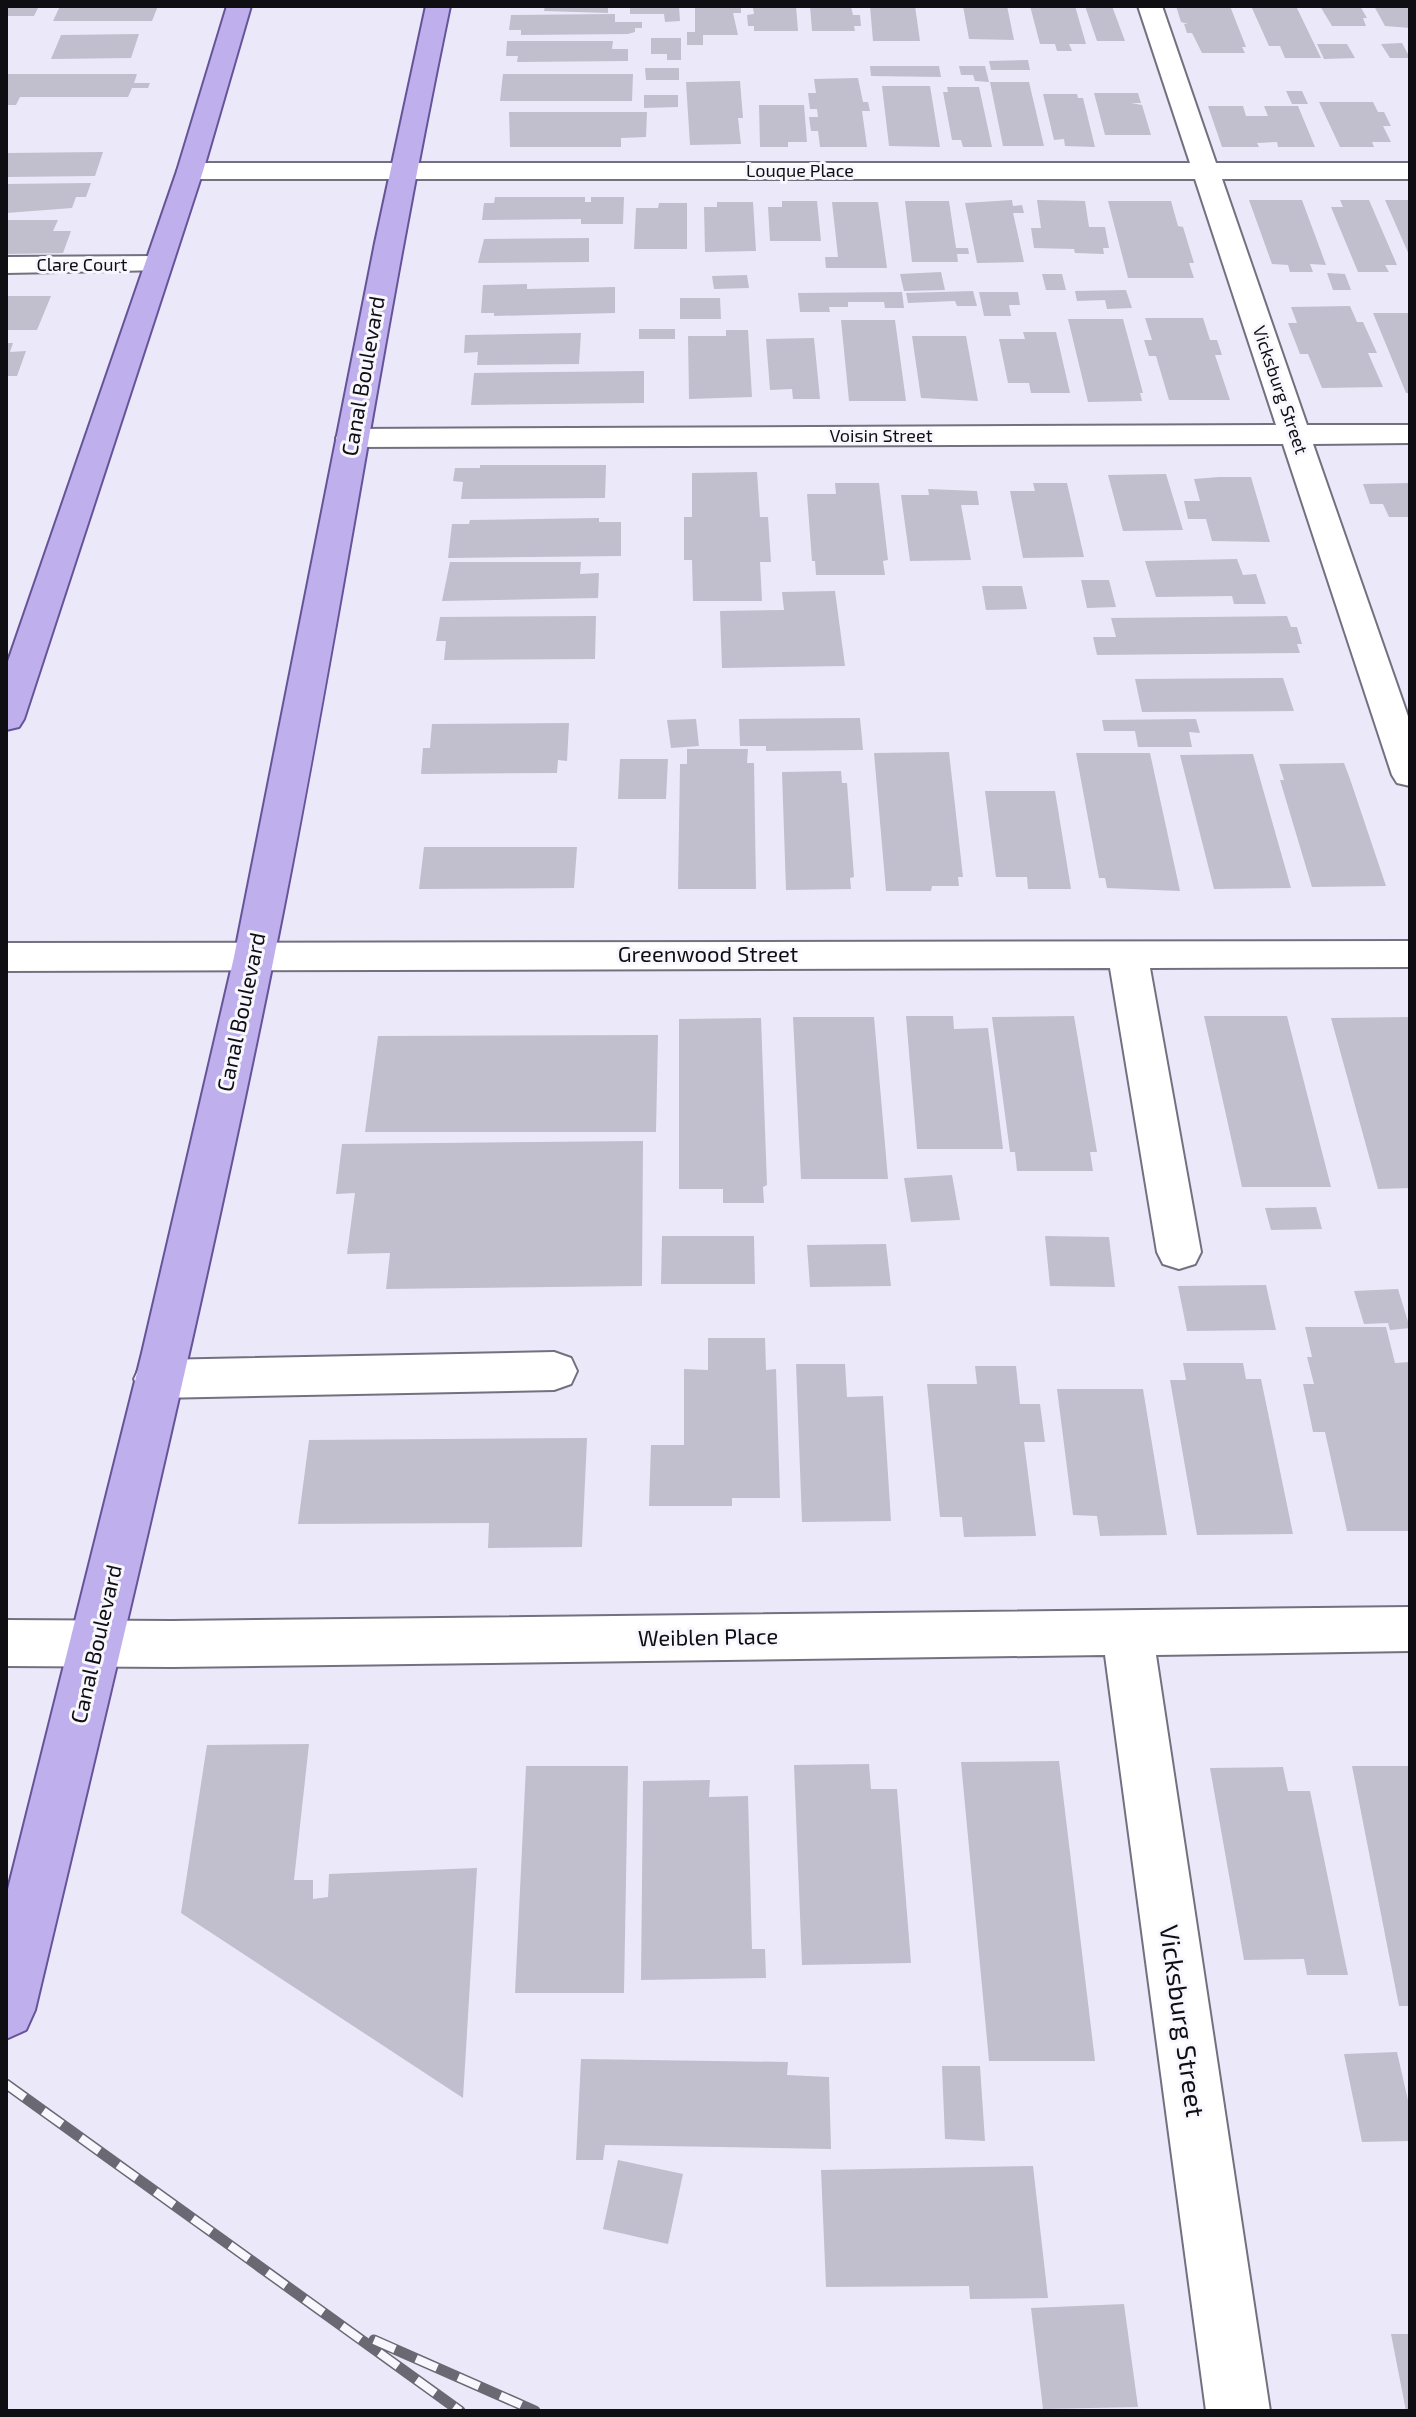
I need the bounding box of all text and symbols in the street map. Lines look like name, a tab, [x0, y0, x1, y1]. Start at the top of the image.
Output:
street label: Louque Place	[746, 159, 854, 181]
street label: Clare Court	[37, 253, 128, 275]
street label: Canal Boulevard	[335, 294, 389, 458]
street label: Vicksburg Street	[1249, 323, 1313, 457]
street label: Voisin Street	[829, 424, 933, 446]
street label: Canal Boulevard	[210, 930, 270, 1094]
street label: Greenwood Street	[618, 940, 798, 966]
street label: Canal Boulevard	[64, 1562, 126, 1726]
street label: Weiblen Place	[638, 1622, 778, 1650]
street label: Vicksburg Street	[1155, 1923, 1212, 2119]

